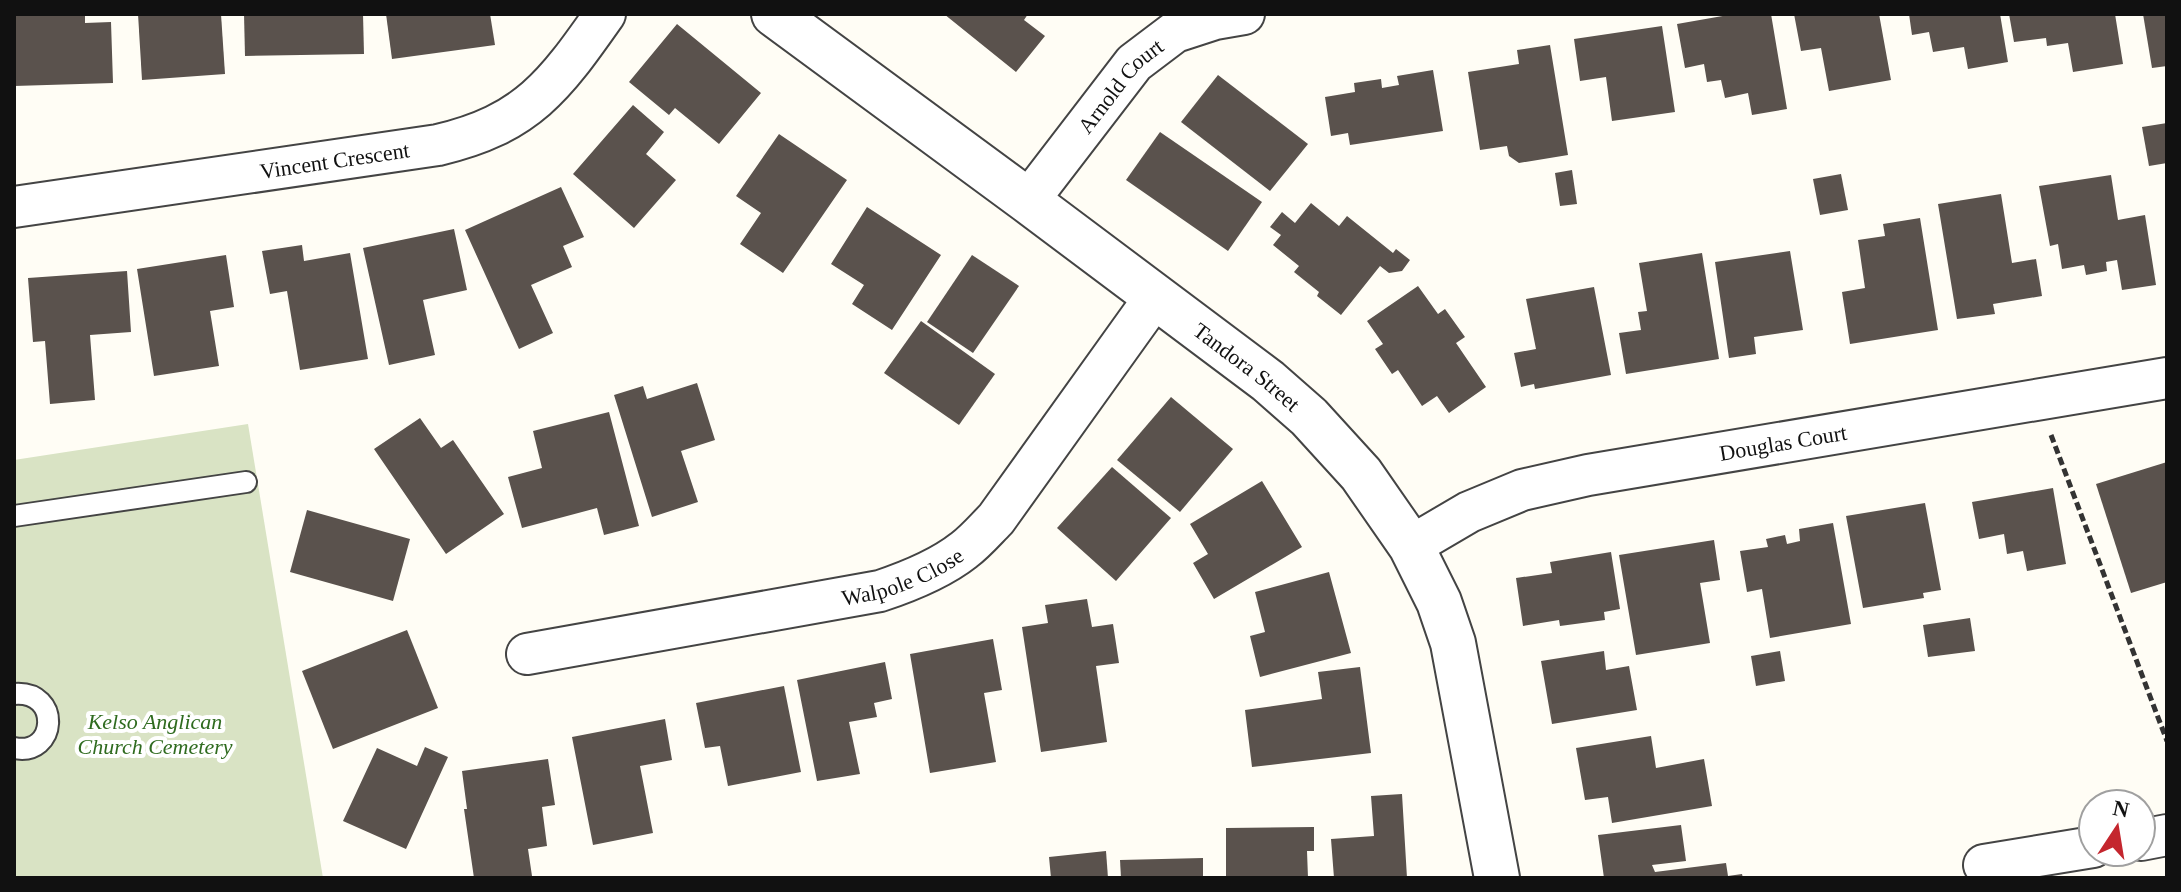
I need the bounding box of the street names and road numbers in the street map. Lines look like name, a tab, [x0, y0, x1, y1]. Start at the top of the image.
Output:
street label: Arnold Court	[1072, 33, 1168, 138]
street label: Vincent Crescent	[258, 137, 411, 183]
street label: Tandora Street	[1189, 317, 1305, 416]
street label: Douglas Court	[1717, 419, 1849, 465]
street label: Walpole Close	[840, 542, 968, 610]

